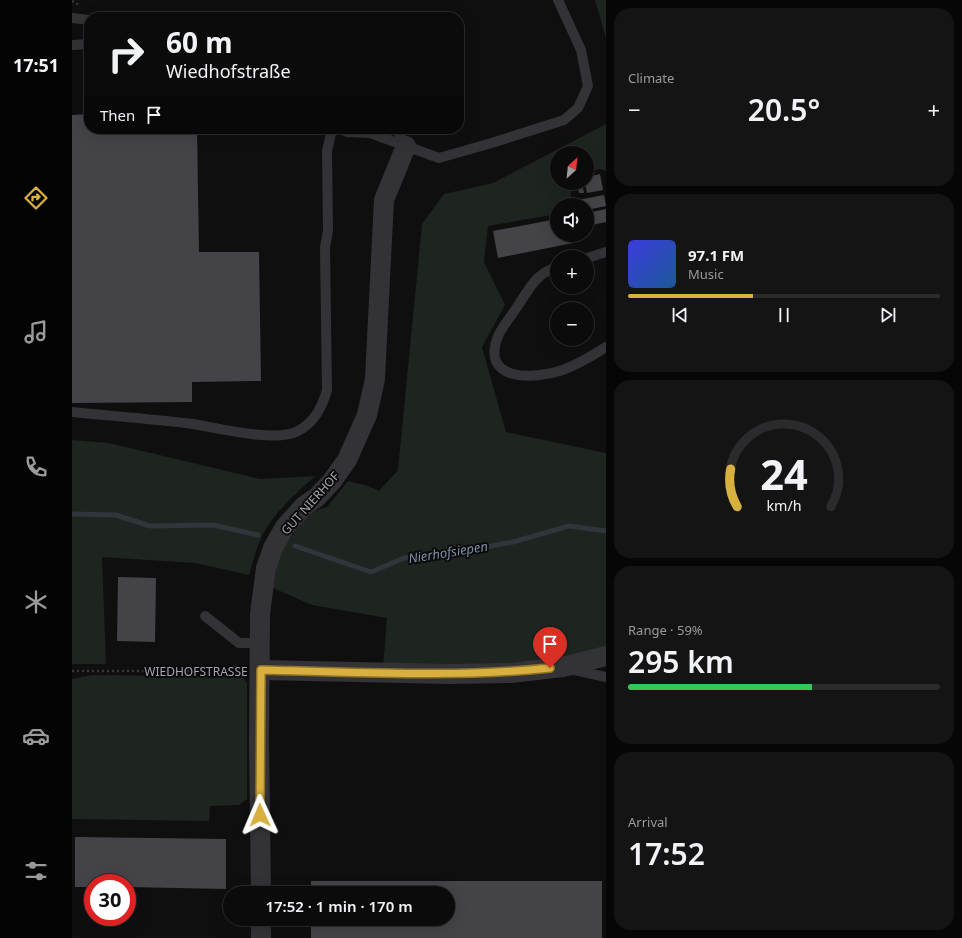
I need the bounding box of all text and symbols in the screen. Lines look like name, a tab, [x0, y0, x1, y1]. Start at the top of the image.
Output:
text: 60 m	[166, 23, 233, 61]
icon: right	[100, 28, 152, 80]
text: 17:51	[13, 53, 59, 77]
text: Wiedhofstraße	[166, 59, 291, 83]
text: Climate	[628, 69, 674, 87]
text: 20.5°	[748, 89, 820, 130]
text: −	[628, 94, 641, 124]
text: +	[927, 94, 940, 124]
icon: arrive	[143, 104, 165, 126]
text: Then	[100, 105, 135, 125]
north arrow	[550, 146, 594, 190]
map controls	[550, 146, 594, 346]
icon: directions	[22, 184, 50, 212]
button: sound	[550, 198, 594, 242]
text: 97.1 FM	[688, 245, 744, 265]
button: +	[550, 250, 594, 294]
text: Music	[688, 265, 724, 283]
button: −	[550, 302, 594, 346]
icon: previous	[669, 304, 691, 326]
icon: pause	[773, 304, 795, 326]
icon: next	[877, 304, 899, 326]
icon: music	[22, 318, 50, 346]
text: 24	[760, 446, 808, 502]
icon: phone	[22, 453, 50, 481]
street label: GUT NIERHOF	[277, 468, 343, 538]
text: km/h	[766, 496, 802, 515]
water label: Nierhofsiepen	[407, 537, 489, 567]
icon: climate	[22, 588, 50, 616]
text: Range · 59%	[628, 621, 703, 639]
pin	[533, 627, 567, 668]
icon: arrive	[539, 633, 561, 655]
text: 295 km	[628, 641, 734, 682]
street label: WIEDHOFSTRASSE	[144, 663, 248, 680]
icon: car	[22, 722, 50, 750]
position arrow	[239, 794, 281, 836]
text: Arrival	[628, 813, 668, 831]
text: 17:52	[628, 833, 705, 874]
icon: filters	[22, 857, 50, 885]
speed limit sign: 30	[84, 874, 136, 926]
text: 17:52 · 1 min · 170 m	[265, 896, 413, 916]

